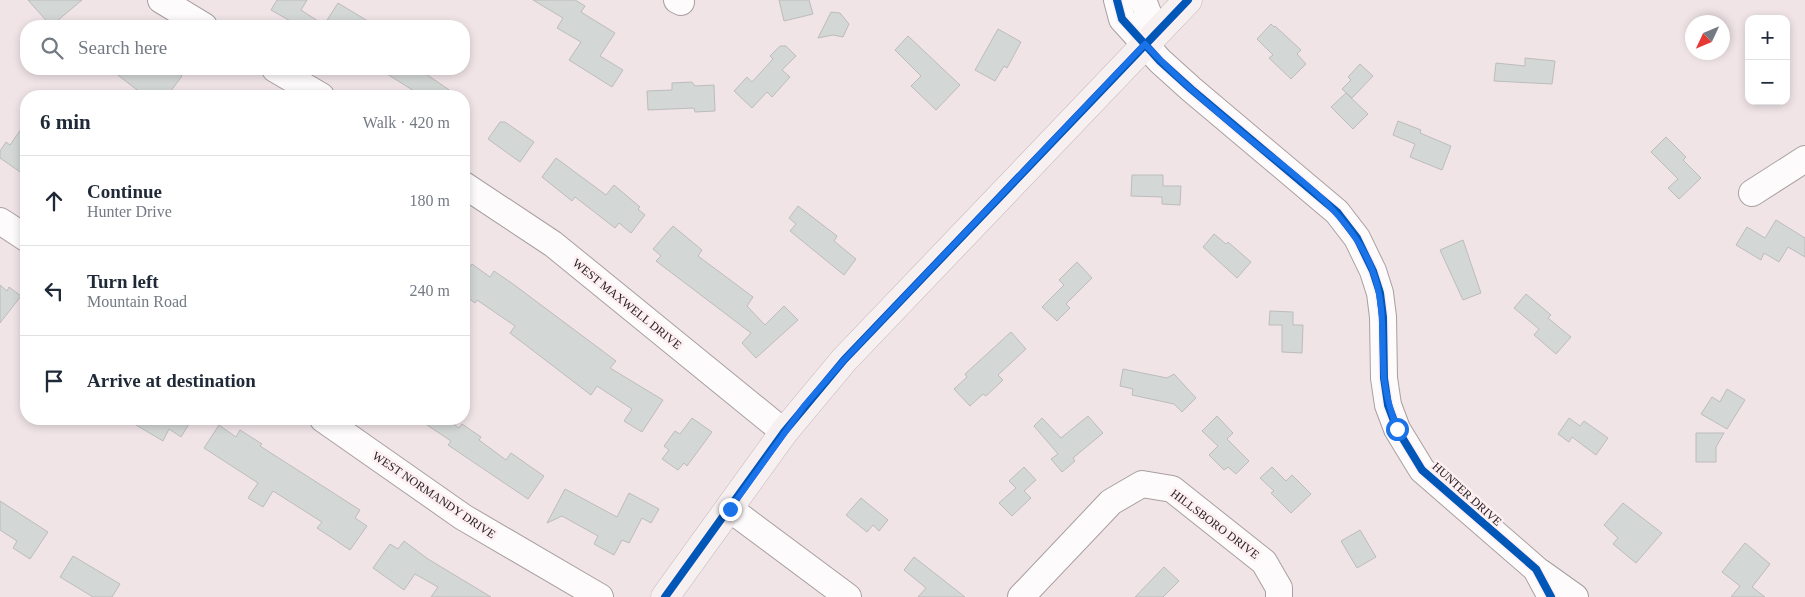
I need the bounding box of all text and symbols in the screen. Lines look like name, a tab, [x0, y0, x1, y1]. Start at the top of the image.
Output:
north arrow	[1685, 15, 1730, 60]
map controls	[1745, 15, 1790, 105]
button: +	[1745, 15, 1790, 60]
search box	[20, 20, 470, 75]
icon: search	[38, 34, 66, 62]
text: Search here	[78, 37, 167, 58]
button: −	[1745, 60, 1790, 105]
text: 6 min	[40, 110, 91, 134]
text: Walk · 420 m	[363, 114, 450, 131]
text: Continue	[87, 181, 162, 202]
icon: ahead	[40, 187, 68, 215]
text: 180 m	[410, 192, 450, 209]
text: Hunter Drive	[87, 203, 172, 220]
street label: WEST MAXWELL DRIVE	[570, 256, 684, 352]
text: Turn left	[87, 271, 159, 292]
icon: left	[40, 277, 68, 305]
text: 240 m	[410, 282, 450, 299]
text: Mountain Road	[87, 293, 187, 310]
icon: arrive	[40, 367, 68, 395]
text: Arrive at destination	[87, 370, 256, 391]
route start	[1386, 418, 1409, 441]
street label: WEST NORMANDY DRIVE	[370, 449, 498, 541]
street label: HUNTER DRIVE	[1429, 459, 1505, 529]
street label: HILLSBORO DRIVE	[1168, 486, 1262, 562]
route end	[719, 498, 742, 521]

